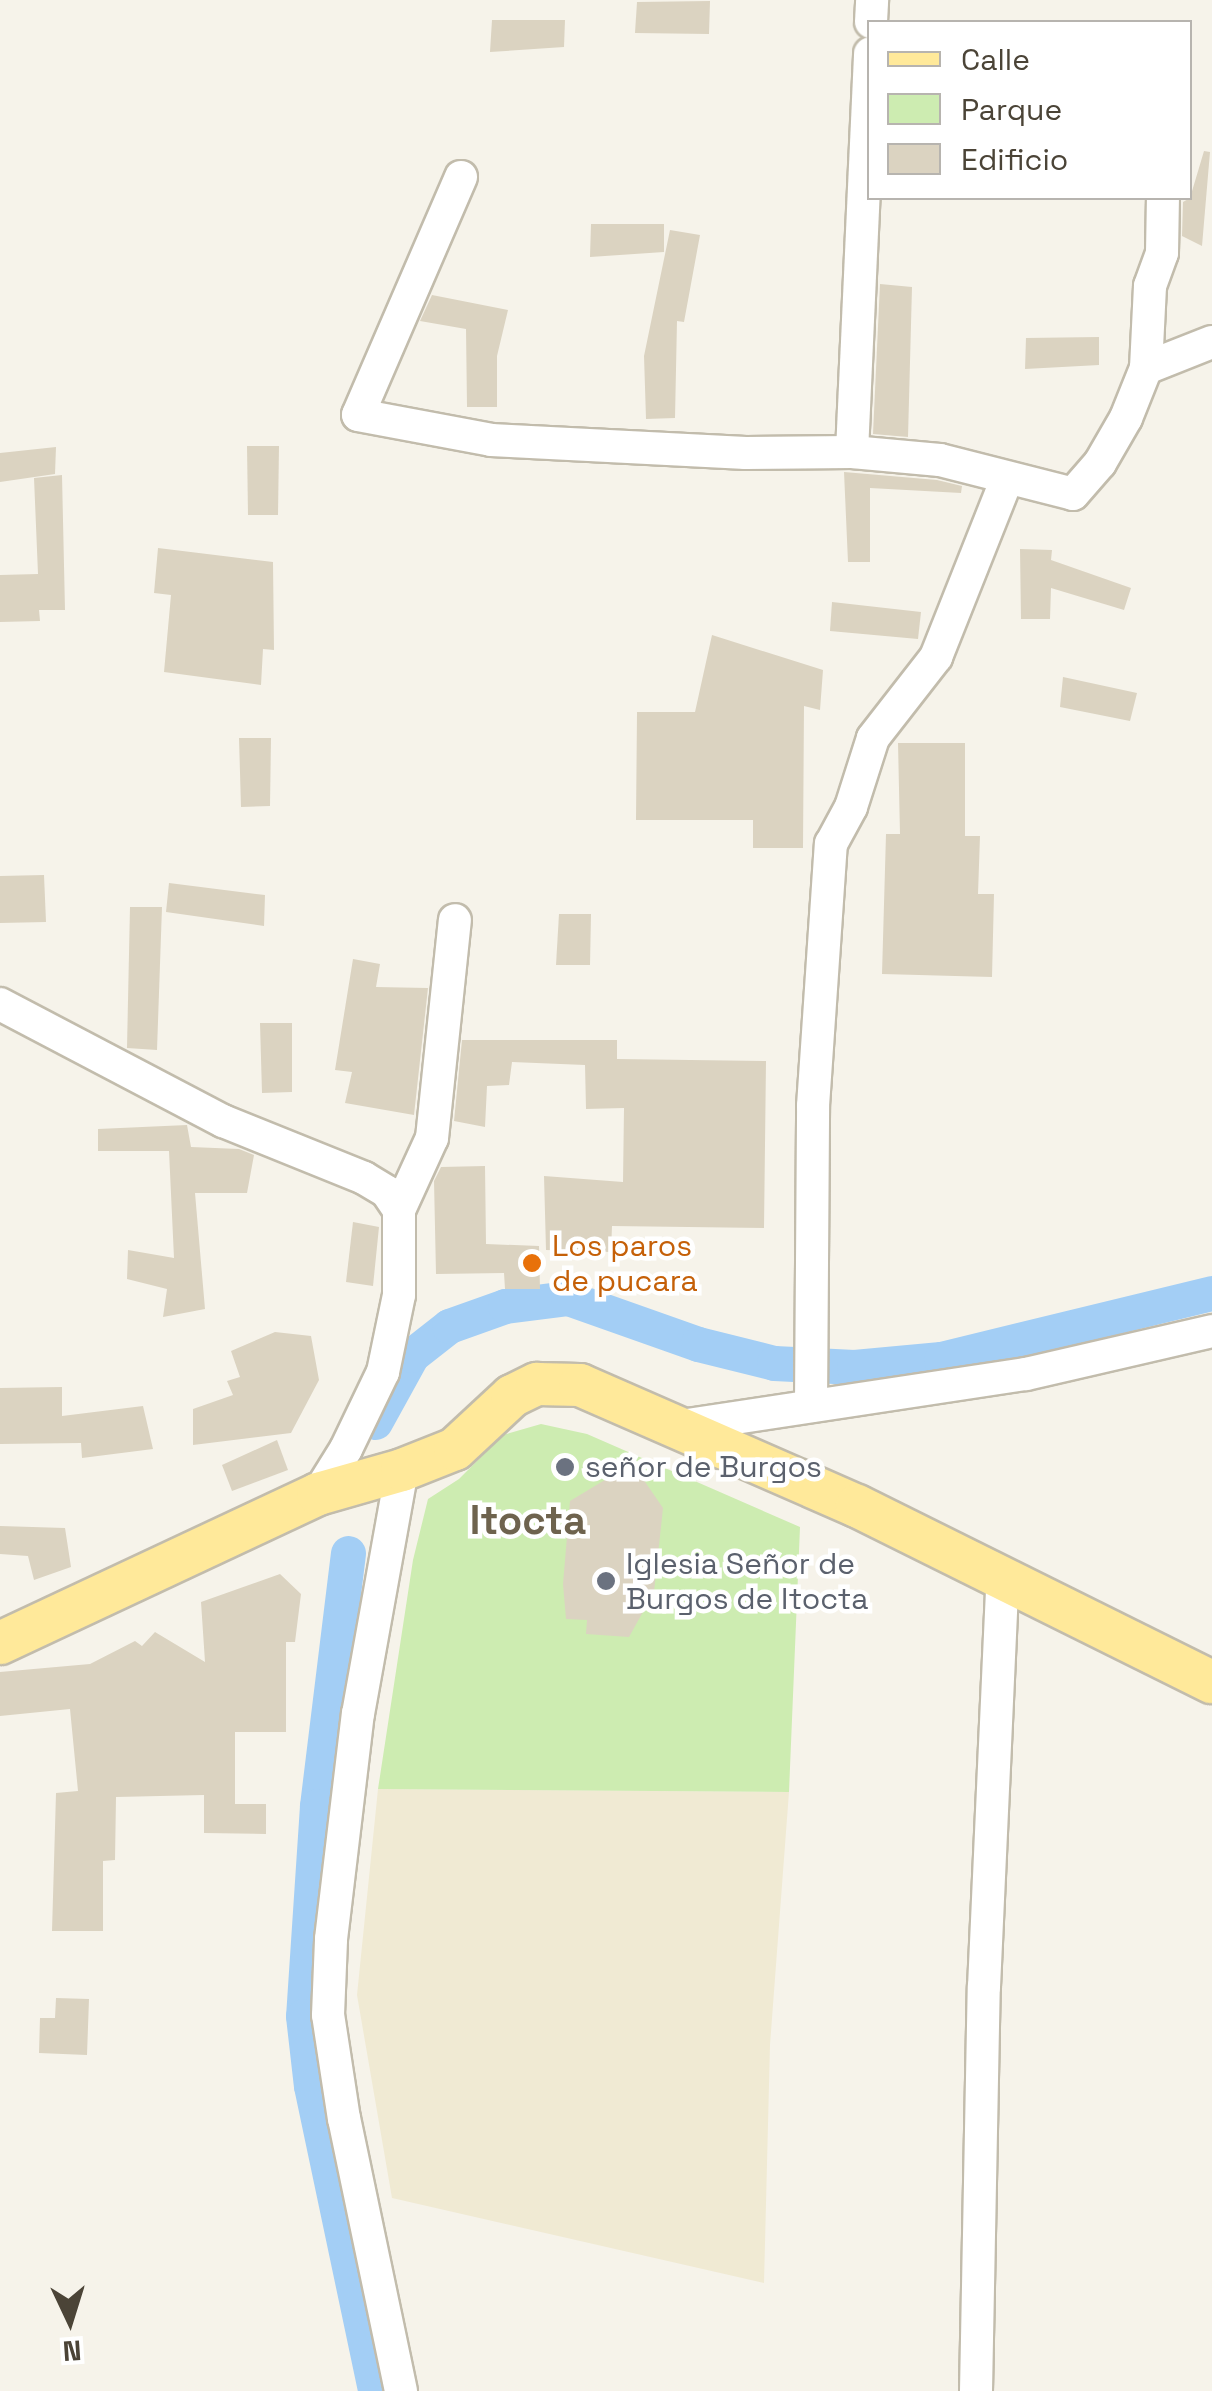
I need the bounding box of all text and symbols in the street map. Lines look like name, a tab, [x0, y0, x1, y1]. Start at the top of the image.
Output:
legend	[867, 20, 1192, 200]
text: Calle	[961, 40, 1030, 79]
text: Parque	[961, 90, 1062, 129]
text: Edificio	[961, 140, 1068, 179]
place label: Los paros de pucara	[552, 1228, 698, 1298]
marker: Los paros de pucara	[521, 1252, 543, 1274]
place label: señor de Burgos	[585, 1449, 822, 1485]
marker: señor de Burgos	[554, 1456, 576, 1478]
district label: Itocta	[470, 1497, 586, 1545]
place label: Iglesia Señor de Burgos de Itocta	[626, 1546, 869, 1616]
marker: Iglesia Señor de Burgos de Itocta	[595, 1570, 617, 1592]
north arrow	[20, 2271, 120, 2371]
text: N	[61, 2332, 83, 2370]

